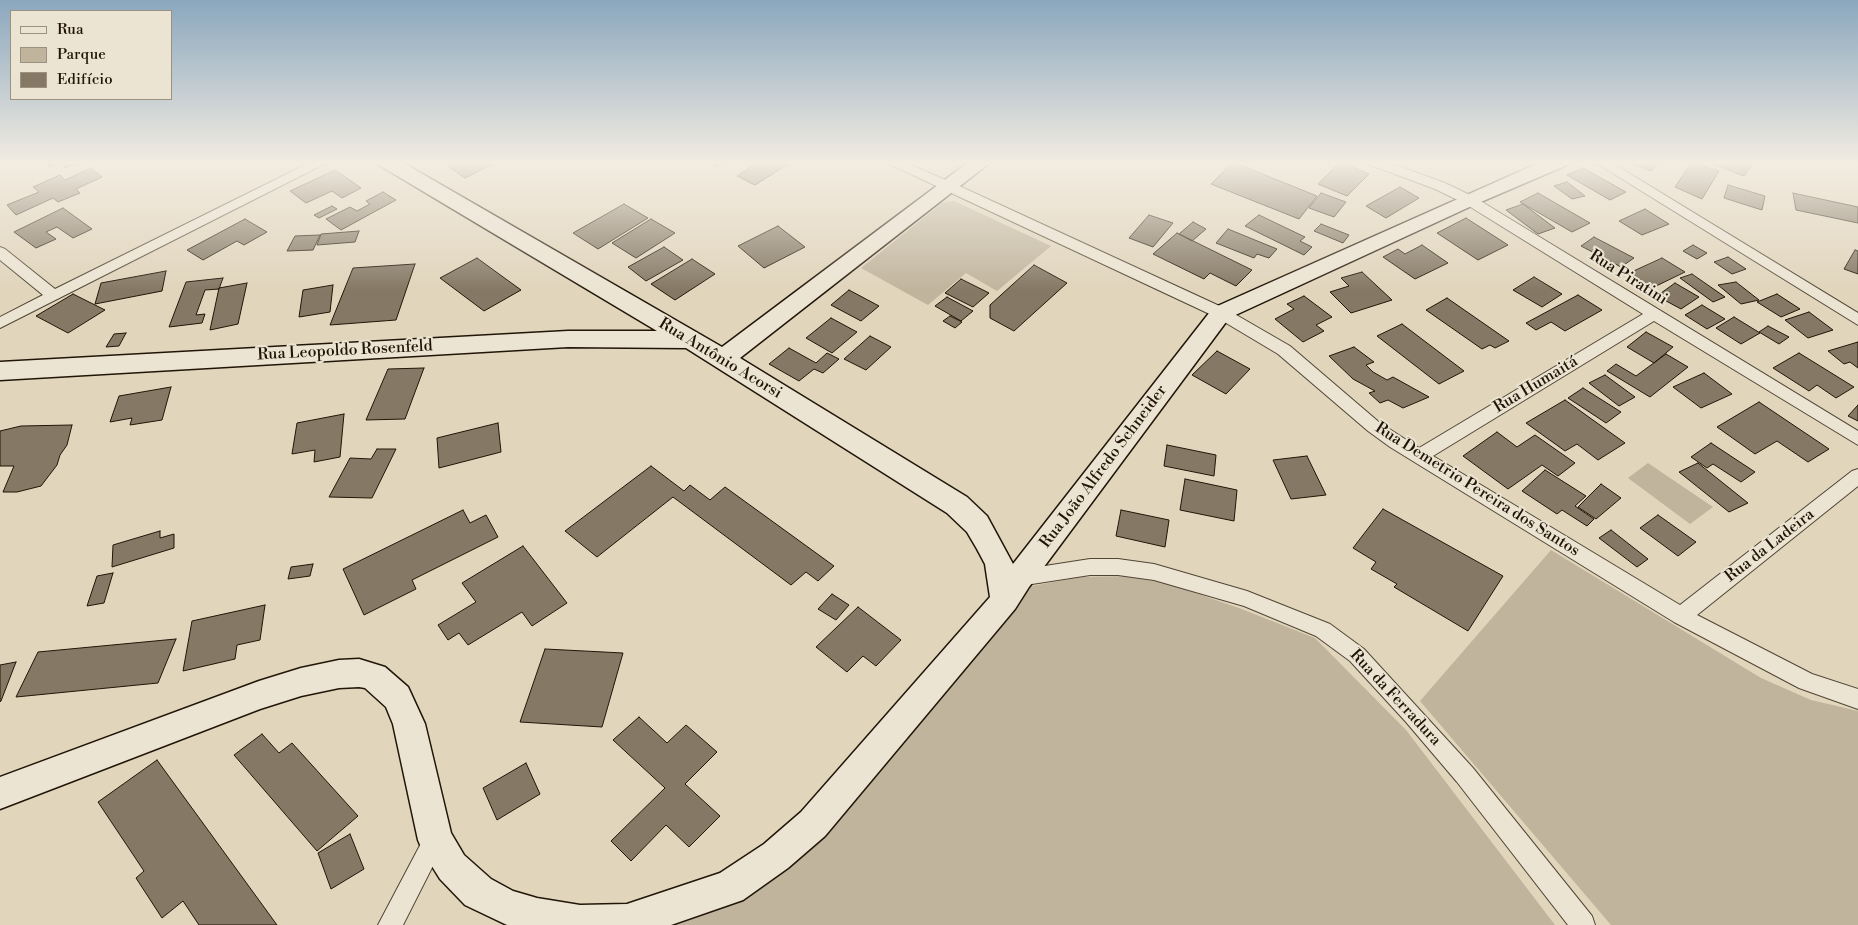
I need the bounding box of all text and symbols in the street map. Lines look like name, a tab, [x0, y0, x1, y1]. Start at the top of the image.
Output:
legend	[10, 10, 172, 100]
text: Rua	[57, 20, 84, 39]
text: Parque	[57, 45, 106, 64]
text: Edifício	[57, 70, 113, 89]
street label: Rua Piratini	[1585, 246, 1671, 310]
street label: Rua Antônio Acorsi	[655, 315, 785, 403]
street label: Rua Leopoldo Rosenfeld	[257, 337, 433, 365]
street label: Rua Humaitá	[1490, 352, 1582, 418]
street label: Rua João Alfredo Schneider	[1036, 382, 1172, 552]
street label: Rua Demetrio Pereira dos Santos	[1371, 419, 1583, 561]
street label: Rua da Ladeira	[1721, 505, 1819, 587]
street label: Rua da Ferradura	[1345, 646, 1445, 750]

